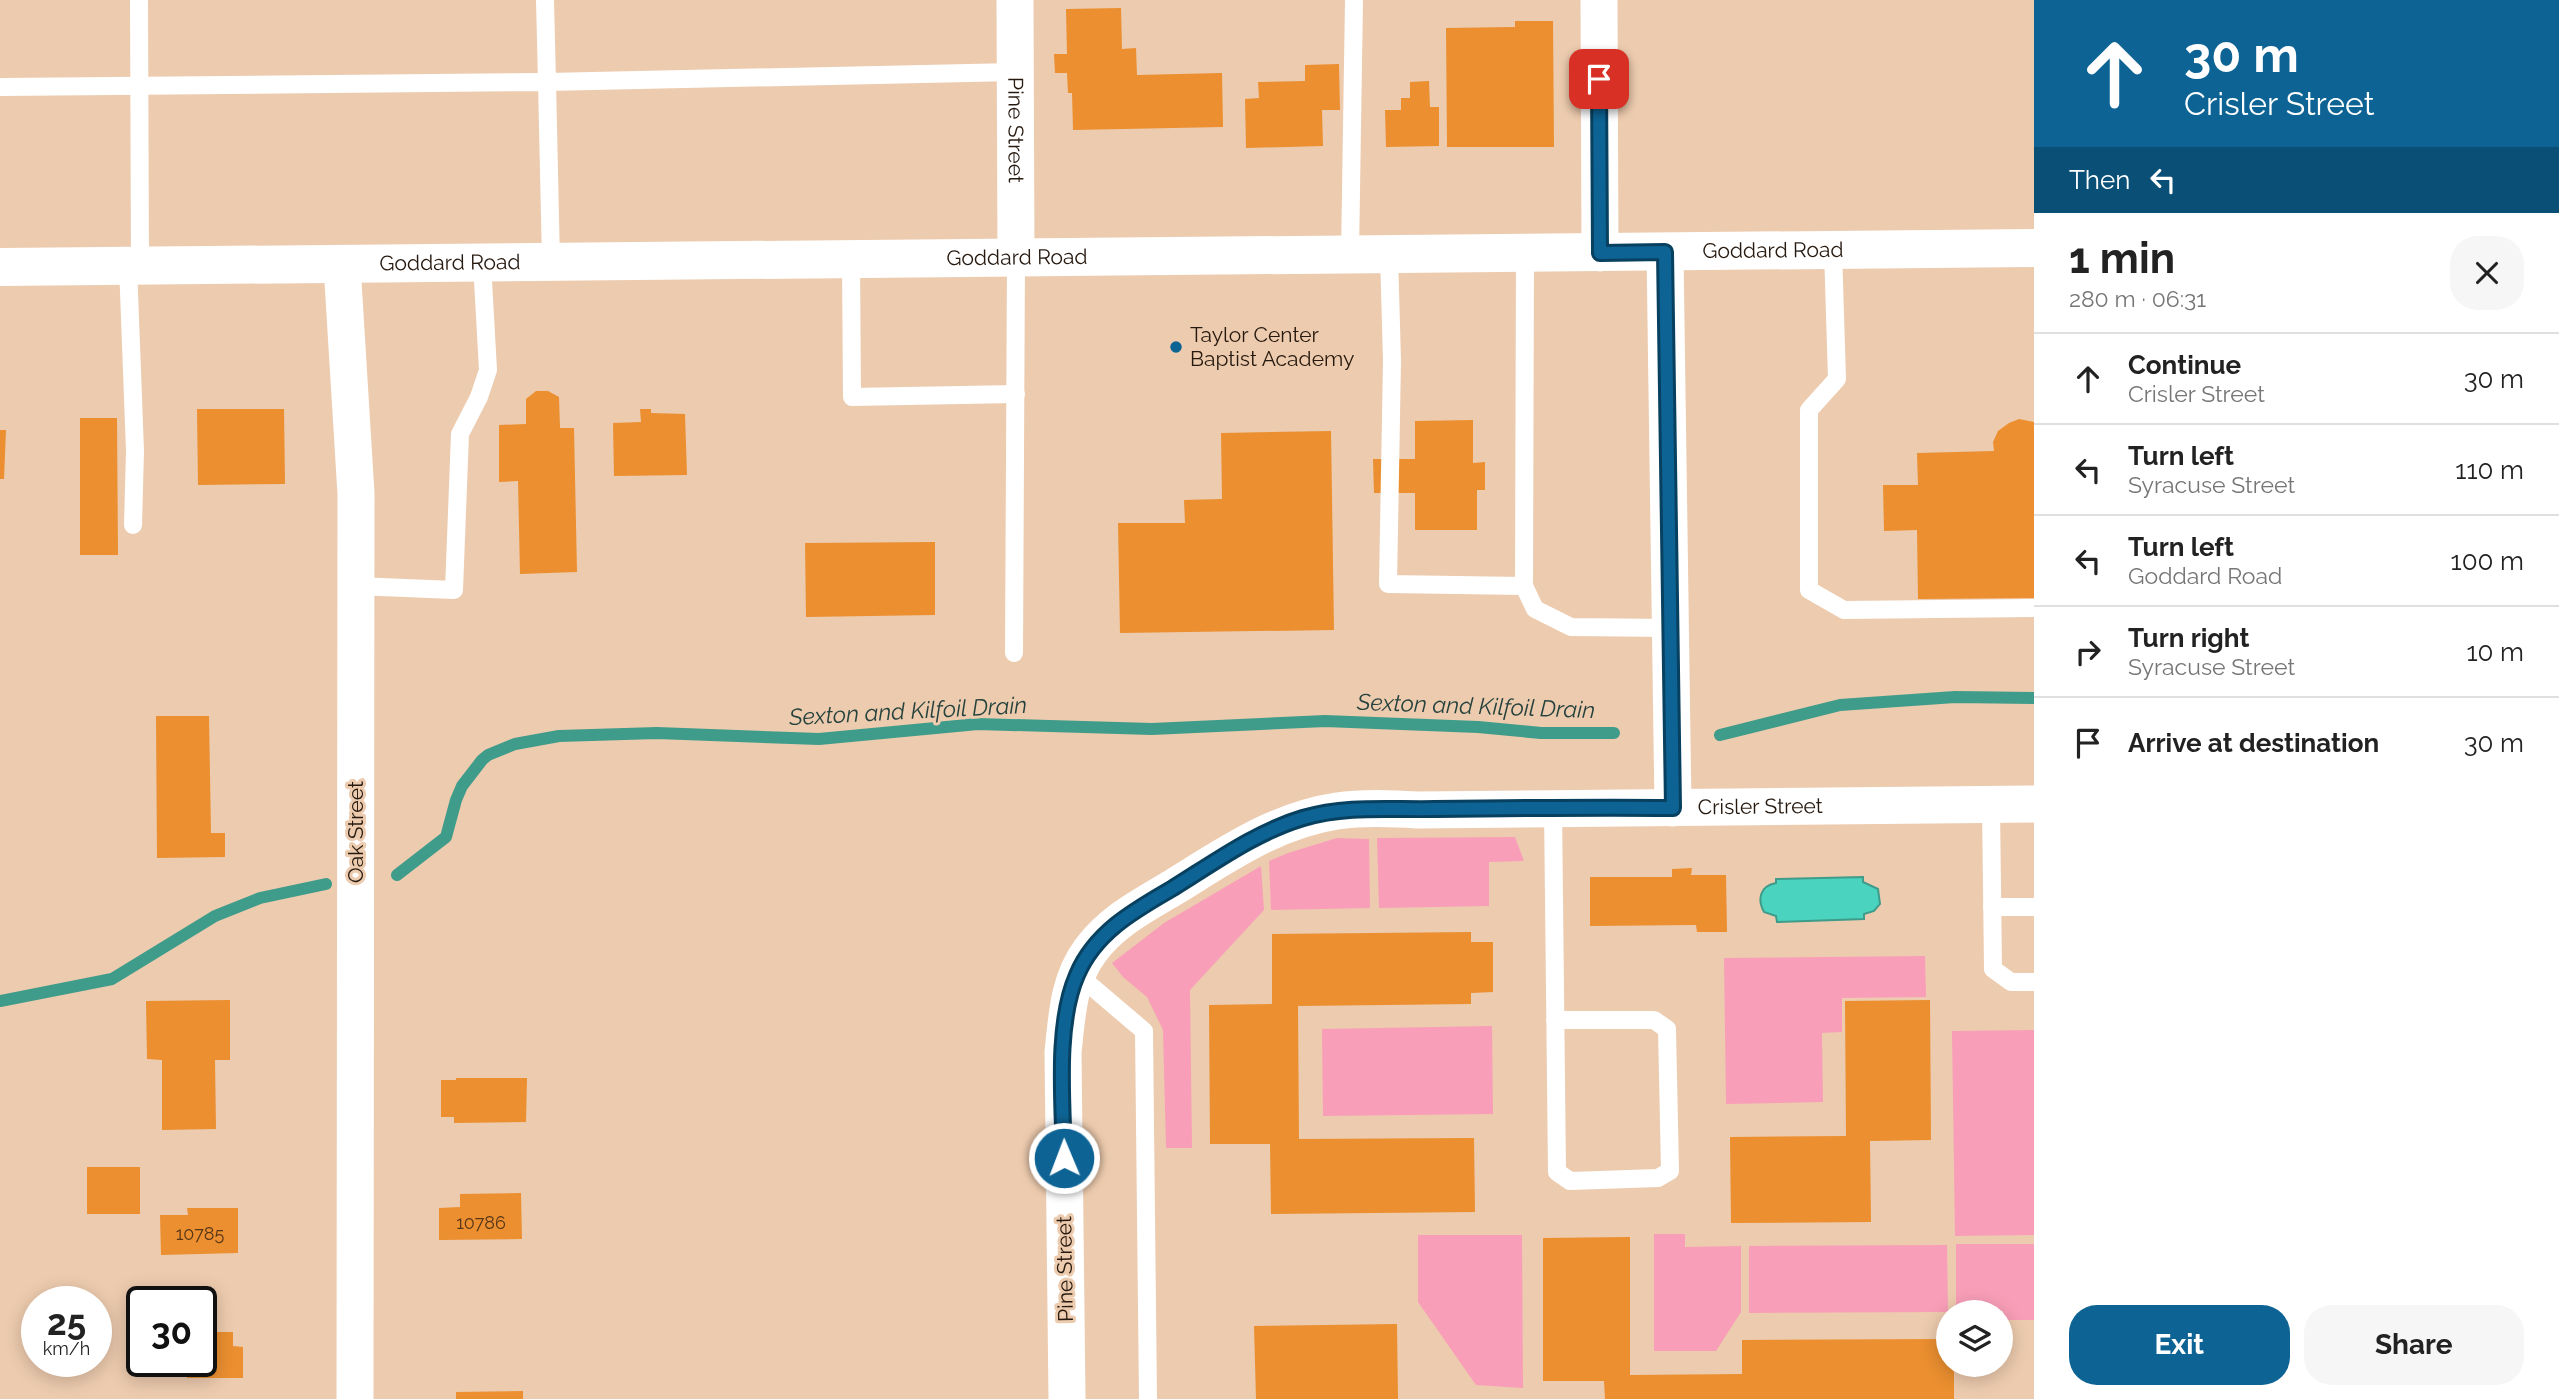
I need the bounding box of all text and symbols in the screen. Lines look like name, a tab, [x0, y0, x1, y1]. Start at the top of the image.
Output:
text: 30 m	[2184, 26, 2299, 83]
icon: ahead	[2069, 28, 2160, 119]
pin	[1569, 49, 1629, 109]
icon: arrive	[1580, 60, 1618, 98]
street label: Pine Street	[1003, 77, 1029, 183]
text: Crisler Street	[2184, 85, 2374, 122]
icon: left	[2144, 161, 2182, 199]
text: Then	[2069, 165, 2130, 195]
text: 1 min	[2069, 234, 2175, 283]
button: close	[2450, 236, 2524, 310]
street label: Goddard Road	[1702, 237, 1844, 263]
street label: Goddard Road	[946, 244, 1088, 270]
street label: Goddard Road	[379, 249, 521, 275]
text: 280 m · 06:31	[2069, 285, 2206, 312]
place label: Taylor Center Baptist Academy	[1190, 322, 1354, 371]
marker: Taylor Center Baptist Academy	[1168, 339, 1184, 355]
text: Continue	[2128, 350, 2241, 380]
icon: ahead	[2069, 360, 2107, 398]
text: 30 m	[2464, 364, 2524, 394]
text: Crisler Street	[2128, 380, 2265, 407]
text: Turn left	[2128, 441, 2234, 471]
icon: left	[2069, 451, 2107, 489]
text: 110 m	[2455, 455, 2524, 485]
text: Syracuse Street	[2128, 471, 2295, 498]
text: Turn left	[2128, 532, 2234, 562]
icon: left	[2069, 542, 2107, 580]
text: 100 m	[2451, 546, 2524, 576]
text: Goddard Road	[2128, 562, 2282, 589]
text: Turn right	[2128, 623, 2249, 653]
icon: right	[2069, 633, 2107, 671]
text: 10 m	[2466, 637, 2524, 667]
text: Syracuse Street	[2128, 653, 2295, 680]
water label: Sexton and Kilfoil Drain	[1356, 688, 1596, 723]
water label: Sexton and Kilfoil Drain	[787, 691, 1028, 730]
icon: arrive	[2069, 724, 2107, 762]
text: Arrive at destination	[2128, 728, 2379, 758]
text: 30 m	[2464, 728, 2524, 758]
street label: Oak Street	[343, 781, 368, 883]
street label: Crisler Street	[1698, 793, 1823, 819]
position arrow	[1027, 1121, 1101, 1195]
house number: 10786	[456, 1212, 506, 1233]
street label: Pine Street	[1051, 1216, 1078, 1322]
house number: 10785	[176, 1223, 225, 1244]
speed limit sign: 30	[126, 1286, 217, 1377]
map controls	[1936, 1300, 2013, 1377]
button: layers	[1936, 1300, 2013, 1377]
text: 25	[47, 1302, 86, 1343]
button: Exit	[2069, 1305, 2290, 1385]
button: Share	[2304, 1305, 2524, 1385]
text: km/h	[43, 1338, 90, 1359]

